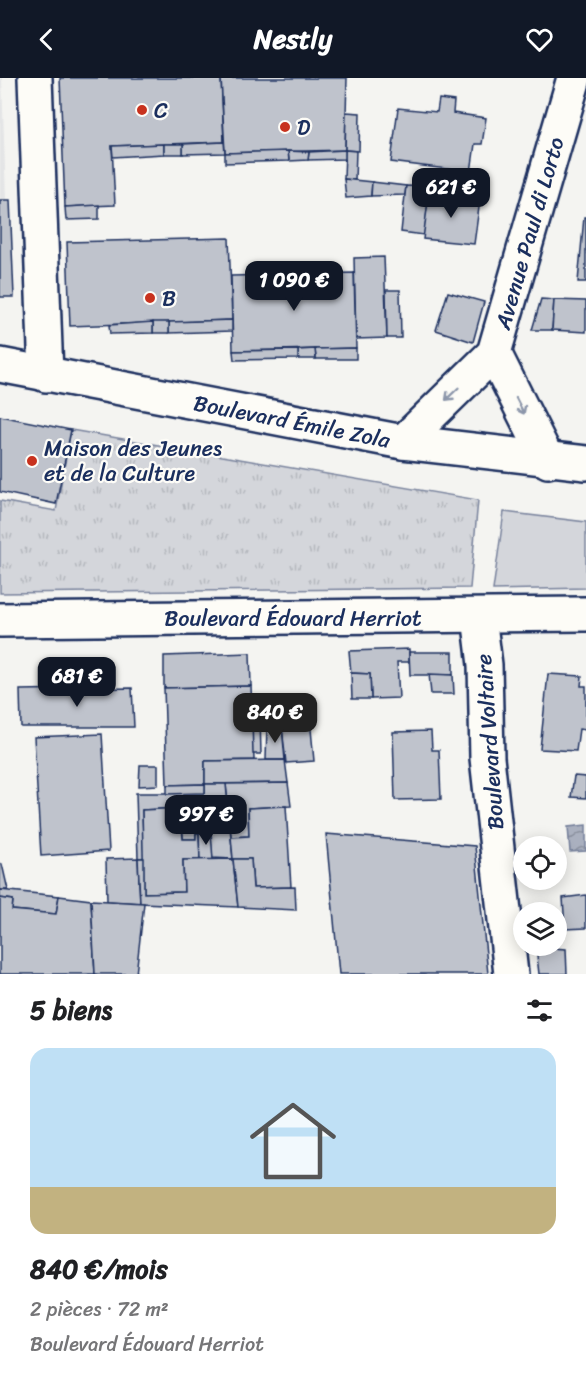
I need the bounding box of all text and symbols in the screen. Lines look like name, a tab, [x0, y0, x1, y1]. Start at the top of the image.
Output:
text: Nestly	[254, 15, 332, 63]
icon: back	[30, 23, 63, 56]
icon: heart	[523, 23, 556, 56]
place label: C	[154, 91, 168, 130]
marker: C	[135, 103, 149, 117]
place label: D	[297, 108, 311, 147]
marker: D	[278, 120, 292, 134]
street label: Avenue Paul di Lorto	[483, 132, 576, 335]
pin: 621 €	[409, 168, 493, 219]
text: 621 €	[426, 170, 476, 205]
pin: 1 090 €	[239, 261, 349, 312]
text: 1 090 €	[259, 263, 329, 298]
place label: B	[162, 279, 176, 318]
marker: B	[143, 291, 157, 305]
street label: Boulevard Émile Zola	[190, 383, 395, 460]
one-way arrow	[445, 387, 460, 401]
one-way arrow	[515, 396, 527, 414]
place label: Maison des Jeunes et de la Culture	[44, 429, 222, 493]
marker: Maison des Jeunes et de la Culture	[25, 454, 39, 468]
street label: Boulevard Édouard Herriot	[164, 599, 422, 638]
street label: Boulevard Voltaire	[464, 653, 515, 831]
pin: 681 €	[35, 657, 119, 708]
text: 681 €	[52, 659, 102, 694]
pin: 840 €	[233, 693, 317, 744]
text: 840 €	[247, 695, 303, 730]
pin: 997 €	[164, 795, 248, 846]
text: 997 €	[179, 797, 233, 832]
map controls	[513, 836, 567, 956]
button: locate	[513, 836, 567, 890]
button: layers	[513, 902, 567, 956]
text: 5 biens	[30, 987, 112, 1033]
icon: filters	[523, 994, 556, 1027]
icon: home	[239, 1087, 347, 1195]
text: 840 €/mois	[30, 1246, 168, 1292]
text: 2 pièces · 72 m²	[30, 1292, 169, 1327]
text: Boulevard Édouard Herriot	[30, 1327, 264, 1362]

